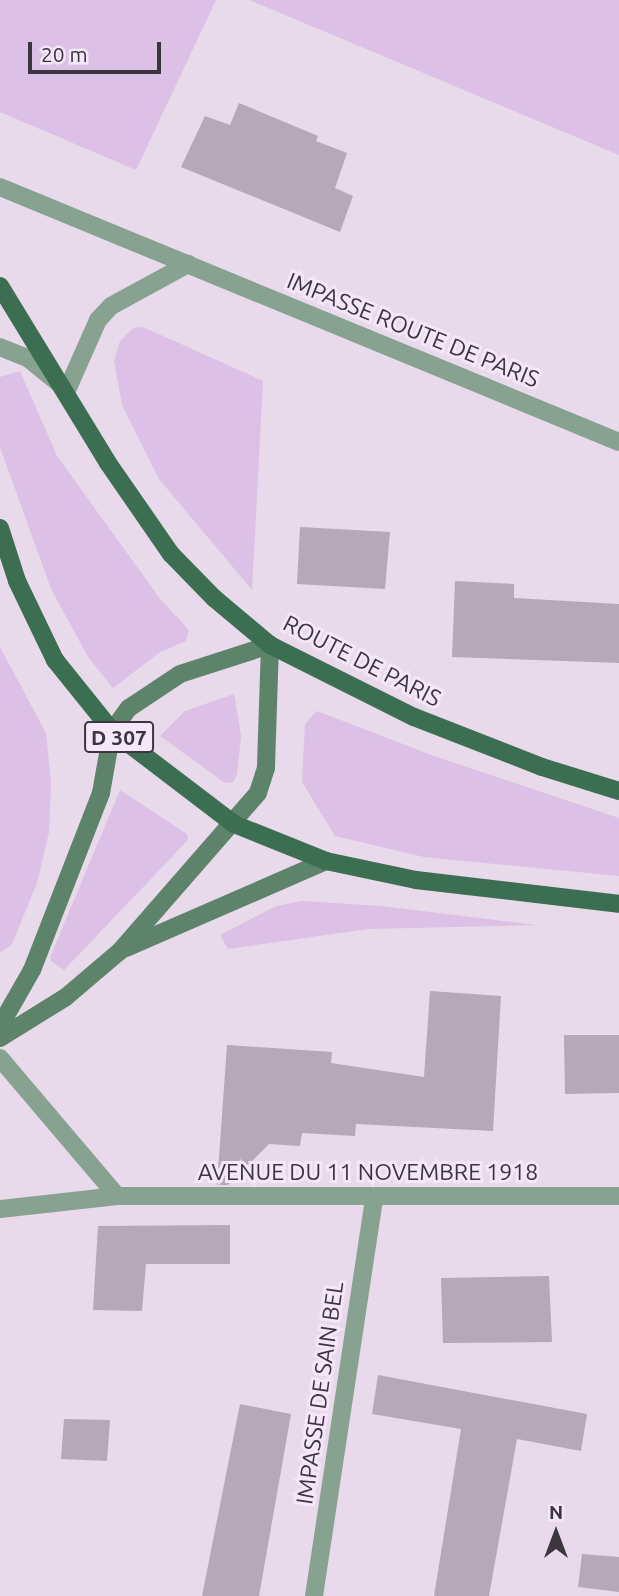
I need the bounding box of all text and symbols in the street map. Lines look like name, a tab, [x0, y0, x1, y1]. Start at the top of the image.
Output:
scale bar	[32, 28, 164, 72]
text: 20 m	[41, 42, 88, 66]
street label: IMPASSE ROUTE DE PARIS	[283, 267, 543, 393]
street label: ROUTE DE PARIS	[279, 609, 445, 713]
road number: D 307	[84, 720, 154, 754]
street label: AVENUE DU 11 NOVEMBRE 1918	[198, 1158, 538, 1186]
street label: IMPASSE DE SAIN BEL	[291, 1280, 349, 1506]
north arrow	[521, 1498, 591, 1568]
text: N	[549, 1501, 563, 1523]

